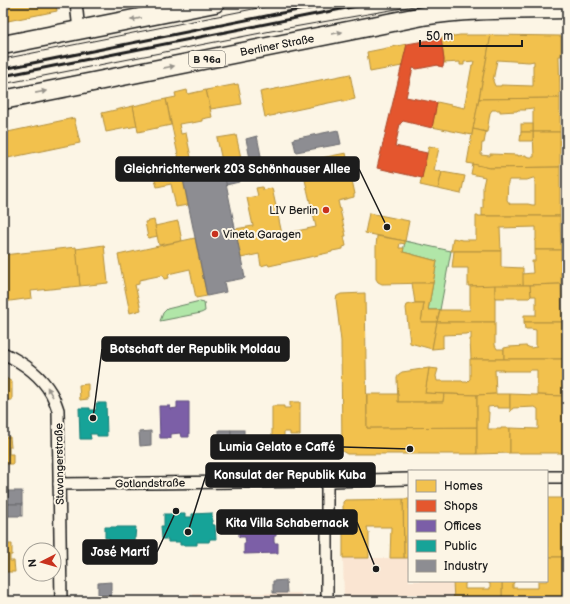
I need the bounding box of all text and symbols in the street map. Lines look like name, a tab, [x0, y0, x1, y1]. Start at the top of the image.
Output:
one-way arrow	[130, 16, 142, 22]
scale bar	[420, 22, 522, 48]
text: 50 m	[426, 29, 453, 44]
one-way arrow	[331, 30, 344, 36]
street label: Berliner Straße	[239, 32, 316, 59]
road number: B 96a	[189, 51, 225, 67]
one-way arrow	[163, 63, 175, 69]
one-way arrow	[35, 89, 47, 95]
callout: Gleichrichterwerk 203 Schönhauser Allee	[116, 157, 359, 181]
text: Gleichrichterwerk 203 Schönhauser Allee	[124, 162, 351, 177]
place label: LIV Berlin	[269, 204, 318, 217]
marker: LIV Berlin	[321, 205, 331, 215]
place label: Vineta Garagen	[223, 228, 301, 241]
marker: Vineta Garagen	[210, 229, 220, 239]
callout: Botschaft der Republik Moldau	[102, 337, 289, 361]
text: Botschaft der Republik Moldau	[110, 342, 281, 357]
one-way arrow	[46, 386, 53, 398]
street label: Stavangerstraße	[52, 422, 67, 505]
callout: Lumia Gelato e Caffé	[211, 435, 343, 459]
text: Lumia Gelato e Caffé	[219, 440, 335, 455]
callout: Konsulat der Republik Kuba	[206, 463, 375, 487]
text: Konsulat der Republik Kuba	[214, 468, 366, 483]
legend	[408, 470, 548, 582]
street label: Gotlandstraße	[115, 476, 186, 491]
text: Homes	[444, 479, 483, 494]
text: Shops	[444, 499, 478, 514]
callout: Kita Villa Schabernack	[217, 510, 357, 534]
text: Kita Villa Schabernack	[225, 516, 349, 531]
text: Offices	[444, 519, 481, 534]
text: Public	[444, 539, 477, 554]
callout: José Martí	[83, 540, 157, 564]
north arrow	[22, 542, 62, 582]
text: José Martí	[91, 545, 150, 560]
text: N	[26, 558, 39, 568]
text: Industry	[444, 559, 489, 574]

